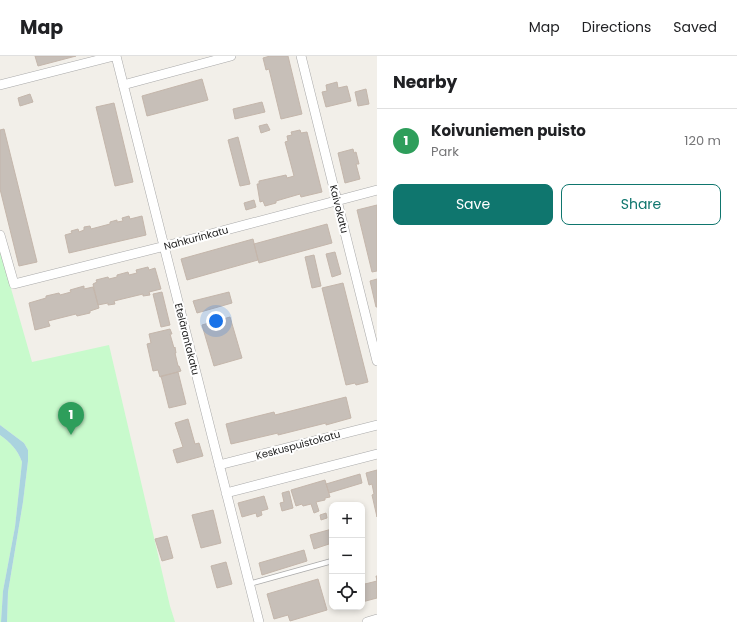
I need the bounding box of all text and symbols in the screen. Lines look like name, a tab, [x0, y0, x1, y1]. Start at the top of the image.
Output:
text: Map	[20, 14, 63, 41]
text: Map	[529, 17, 560, 37]
text: Directions	[582, 17, 651, 37]
text: Saved	[673, 17, 717, 37]
text: Nearby	[393, 70, 457, 94]
text: Koivuniemen puisto	[431, 120, 586, 141]
text: 1	[404, 131, 408, 150]
text: 120 m	[684, 131, 721, 150]
text: Park	[431, 142, 459, 161]
street label: Kaivokatu	[326, 183, 352, 235]
button: Save	[393, 184, 553, 225]
button: Share	[561, 184, 721, 225]
street label: Nahkurinkatu	[162, 222, 230, 254]
street label: Etelärantakatu	[171, 302, 203, 376]
your location	[206, 311, 226, 331]
pin: 1	[58, 402, 84, 435]
street label: Keskuspuistokatu	[254, 426, 342, 464]
map controls	[329, 502, 365, 610]
button: +	[329, 502, 365, 538]
button: −	[329, 538, 365, 574]
button: locate	[329, 574, 365, 610]

